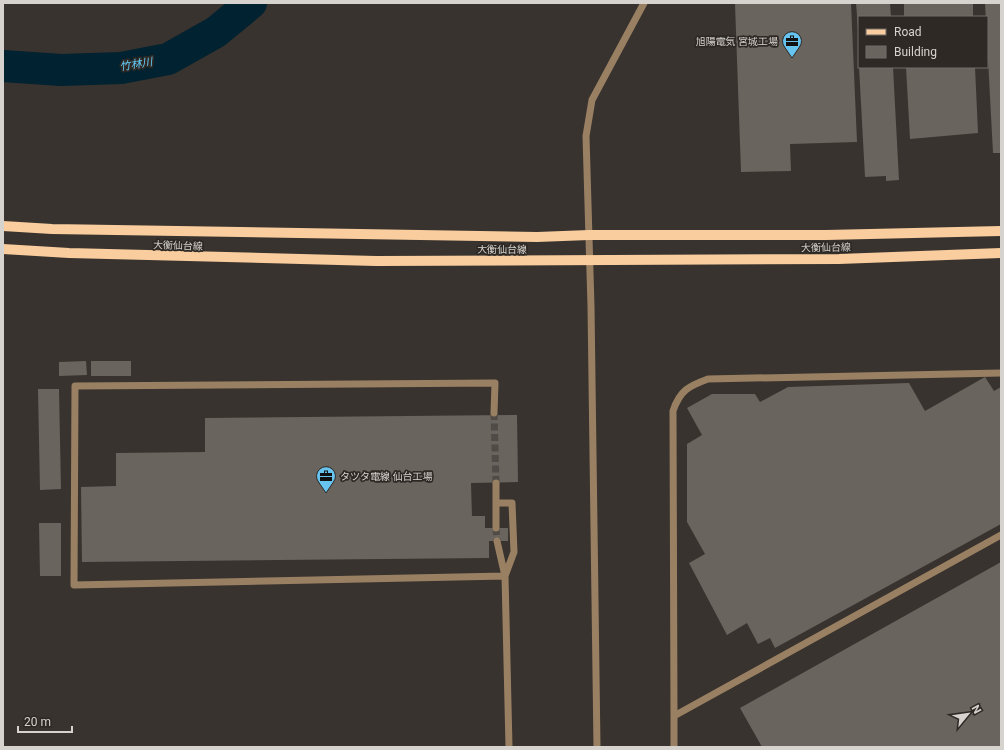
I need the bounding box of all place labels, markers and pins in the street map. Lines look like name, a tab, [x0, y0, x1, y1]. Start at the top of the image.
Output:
office icon: 旭陽電気 宮城工場	[781, 30, 803, 58]
place label: 旭陽電気 宮城工場	[696, 36, 778, 47]
office icon: タツタ電線 仙台工場	[315, 465, 337, 493]
place label: タツタ電線 仙台工場	[340, 471, 432, 482]

